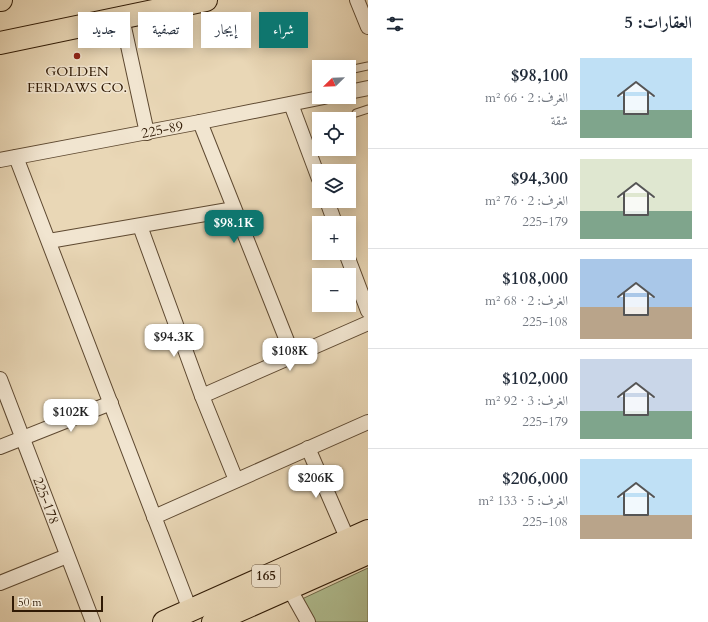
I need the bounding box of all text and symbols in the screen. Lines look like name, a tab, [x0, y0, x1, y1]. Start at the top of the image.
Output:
text: العقارات: 5	[624, 11, 692, 34]
chip: جديد	[78, 12, 130, 48]
chip: تصفية	[138, 12, 193, 48]
chip: إيجار	[201, 12, 251, 48]
chip: شراء	[259, 12, 308, 48]
icon: filters	[384, 13, 406, 35]
marker: GOLDEN FERDAWS CO.	[72, 51, 82, 61]
north arrow	[312, 60, 356, 104]
map controls	[312, 60, 356, 312]
place label: GOLDEN FERDAWS CO.	[27, 62, 127, 97]
text: $98,100	[511, 64, 568, 87]
icon: home	[612, 74, 660, 122]
text: الغرف: 2 · 66 m²	[485, 89, 568, 107]
button: locate	[312, 112, 356, 156]
text: شقة	[551, 112, 568, 130]
street label: 225-89	[140, 116, 185, 142]
button: layers	[312, 164, 356, 208]
text: $94,300	[511, 167, 568, 190]
icon: home	[612, 175, 660, 223]
text: الغرف: 2 · 76 m²	[485, 192, 568, 210]
pin: $98.1K	[201, 210, 267, 244]
text: 225-179	[522, 213, 568, 231]
text: $98.1K	[214, 214, 254, 232]
button: +	[312, 216, 356, 260]
text: $108,000	[502, 267, 568, 290]
button: −	[312, 268, 356, 312]
icon: home	[612, 275, 660, 323]
text: الغرف: 2 · 68 m²	[485, 292, 568, 310]
text: 225-108	[522, 313, 568, 331]
pin: $94.3K	[141, 324, 207, 358]
text: $94.3K	[154, 328, 194, 346]
pin: $108K	[262, 338, 318, 372]
text: $108K	[271, 342, 309, 360]
text: $102,000	[502, 367, 568, 390]
icon: home	[612, 375, 660, 423]
text: الغرف: 3 · 92 m²	[485, 392, 568, 410]
pin: $102K	[43, 399, 99, 433]
text: $102K	[52, 403, 90, 421]
text: 225-179	[522, 413, 568, 431]
pin: $206K	[288, 465, 344, 499]
text: $206,000	[502, 467, 568, 490]
text: $206K	[297, 469, 335, 487]
street label: 225-178	[29, 474, 64, 527]
icon: home	[612, 475, 660, 523]
text: الغرف: 5 · 133 m²	[478, 492, 568, 510]
text: 225-108	[522, 513, 568, 531]
road number: 165	[252, 565, 280, 587]
scale bar	[12, 594, 103, 613]
text: 50 m	[18, 595, 42, 610]

